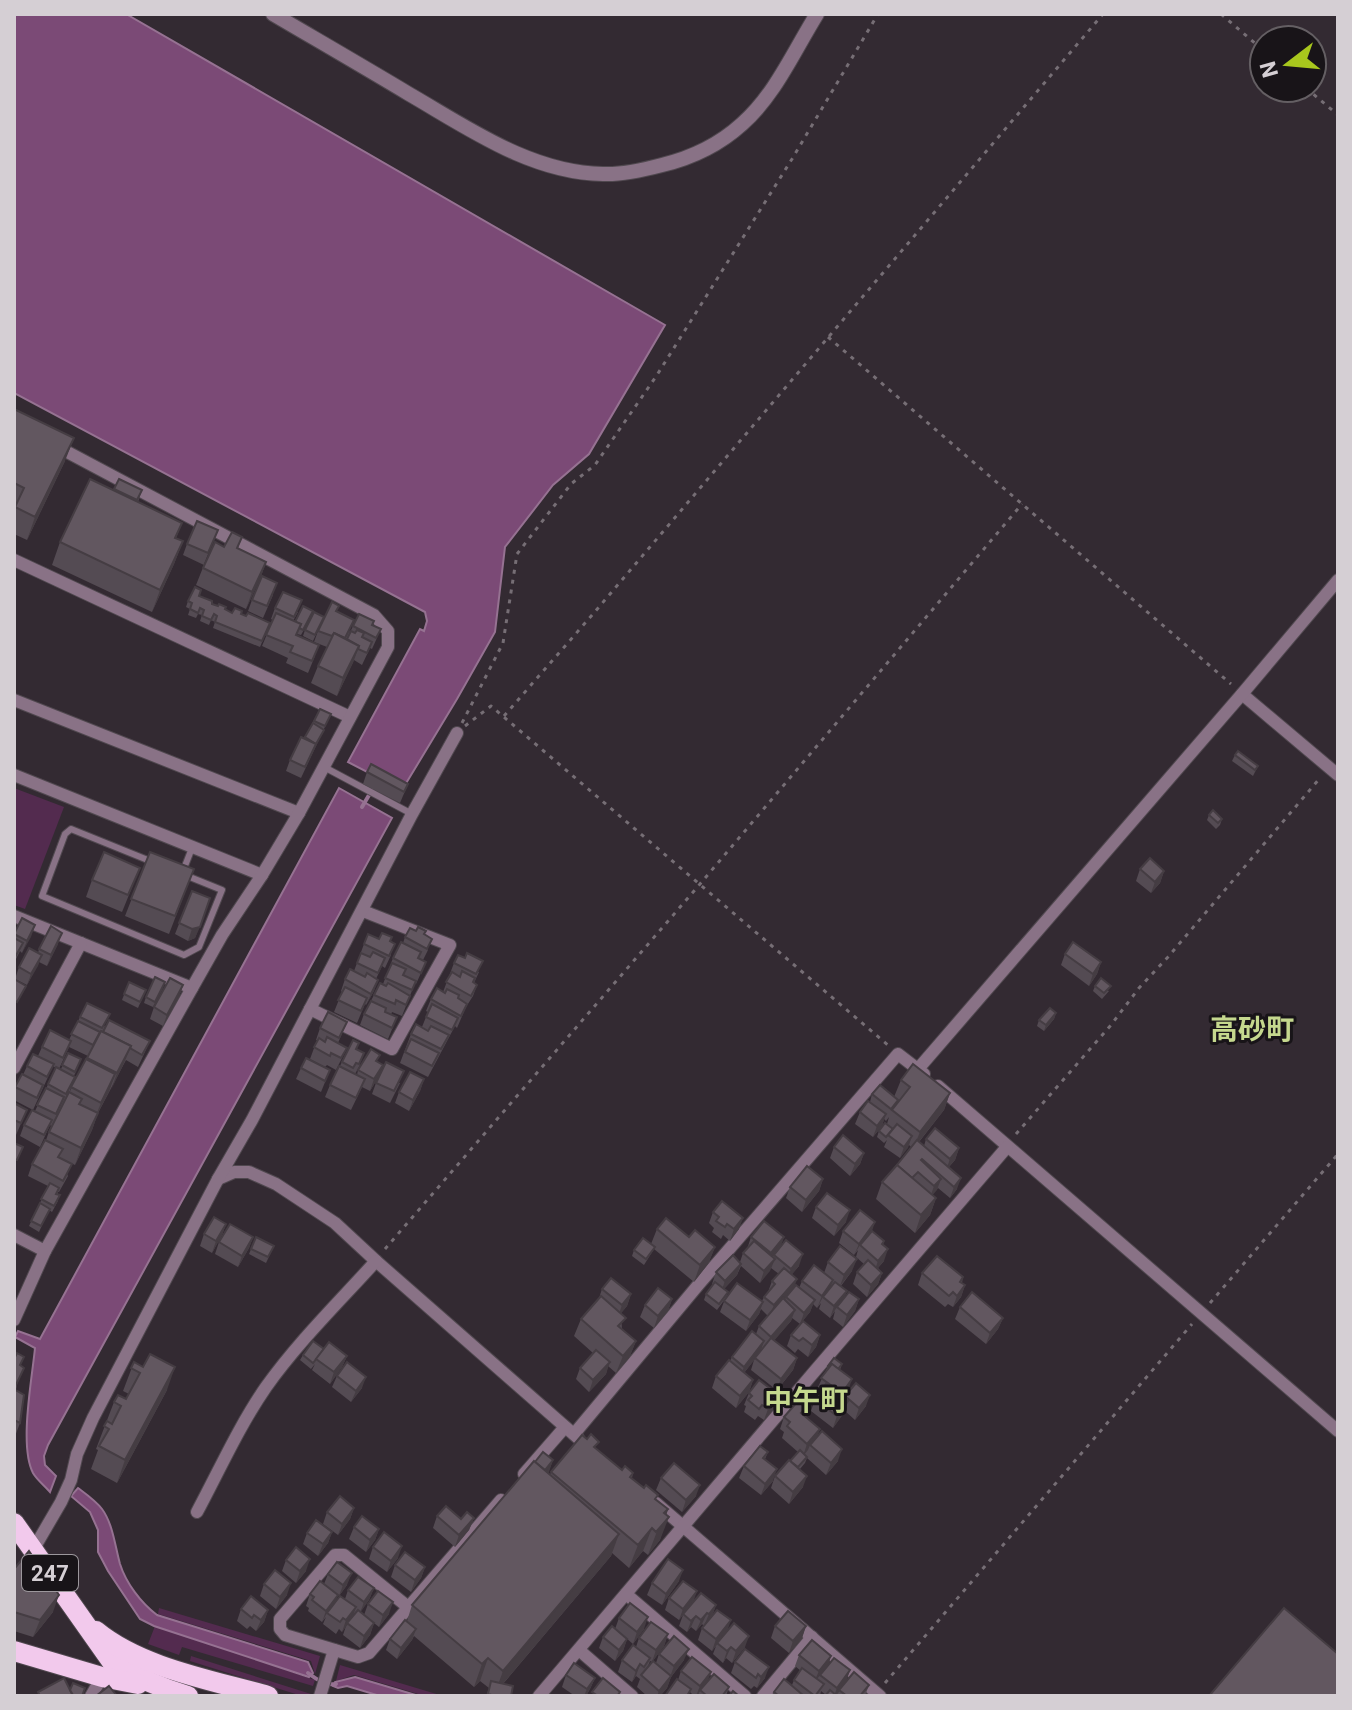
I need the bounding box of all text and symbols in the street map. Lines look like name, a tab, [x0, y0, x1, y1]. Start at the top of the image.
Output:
north arrow	[1248, 24, 1328, 104]
text: N	[1255, 58, 1283, 80]
district label: 高砂町	[1210, 1013, 1294, 1046]
district label: 中午町	[764, 1384, 848, 1417]
road number: 247	[22, 1555, 78, 1591]

